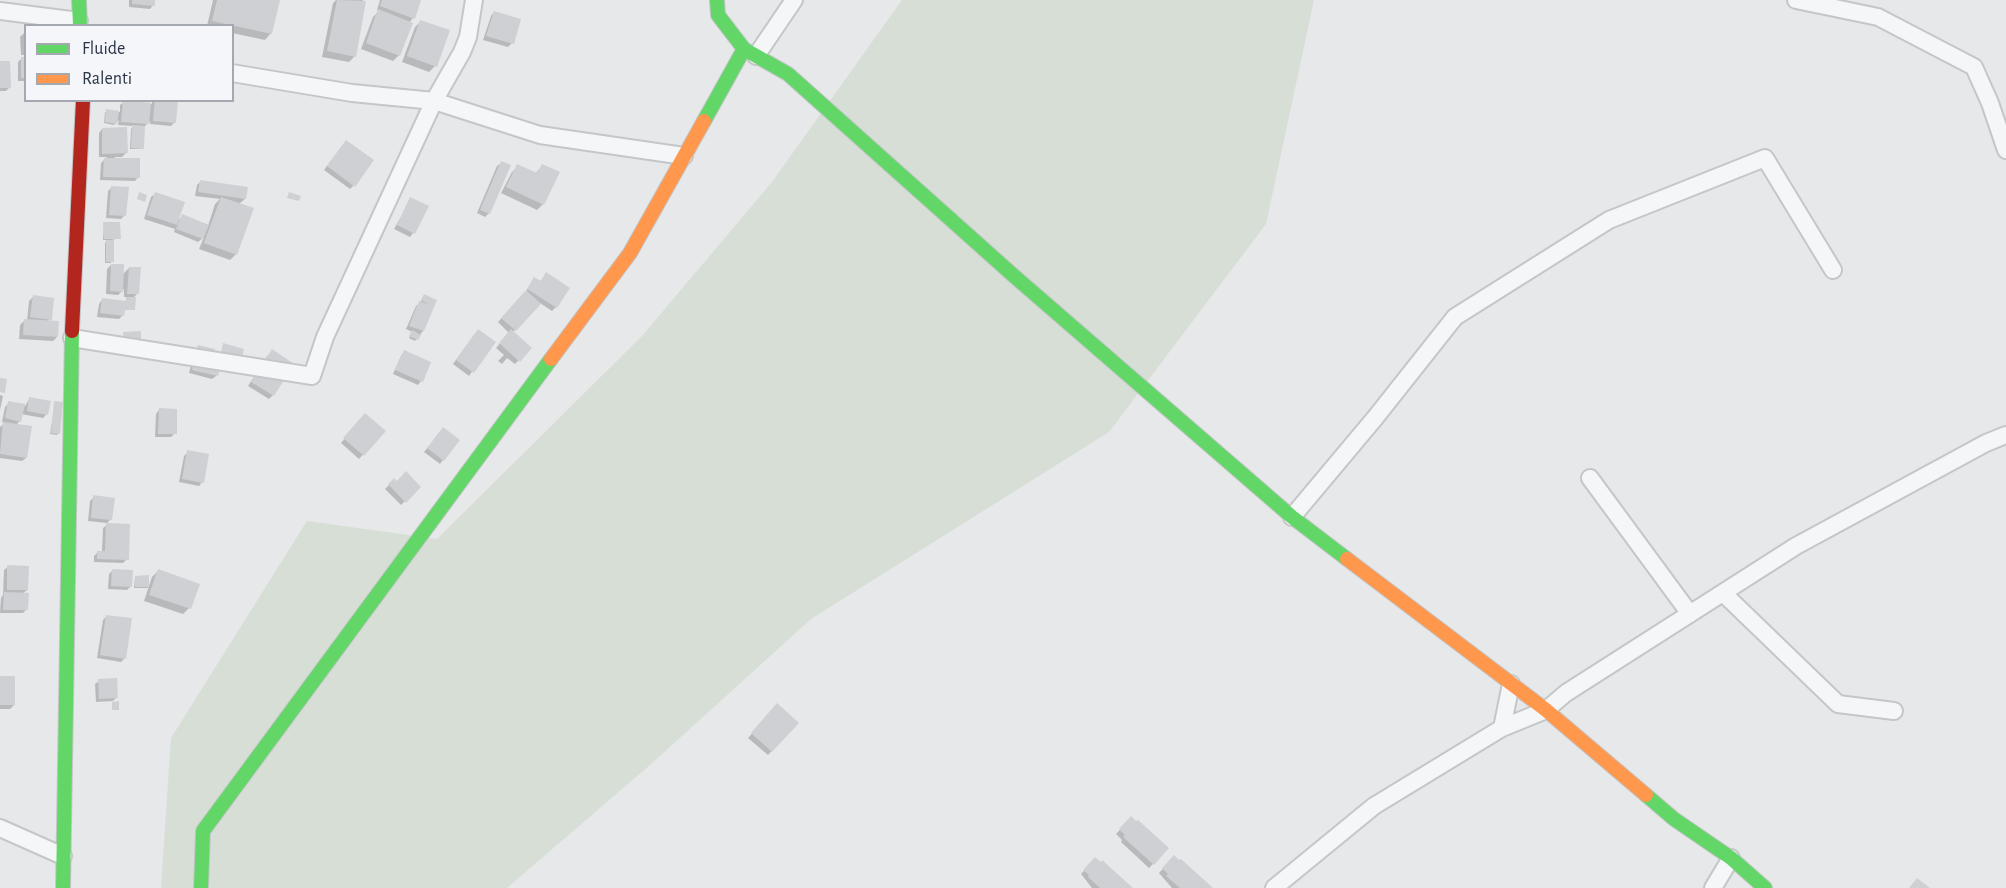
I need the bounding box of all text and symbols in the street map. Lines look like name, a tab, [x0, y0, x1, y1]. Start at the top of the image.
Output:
legend	[24, 24, 234, 102]
text: Fluide	[82, 40, 125, 58]
text: Ralenti	[82, 70, 132, 88]

